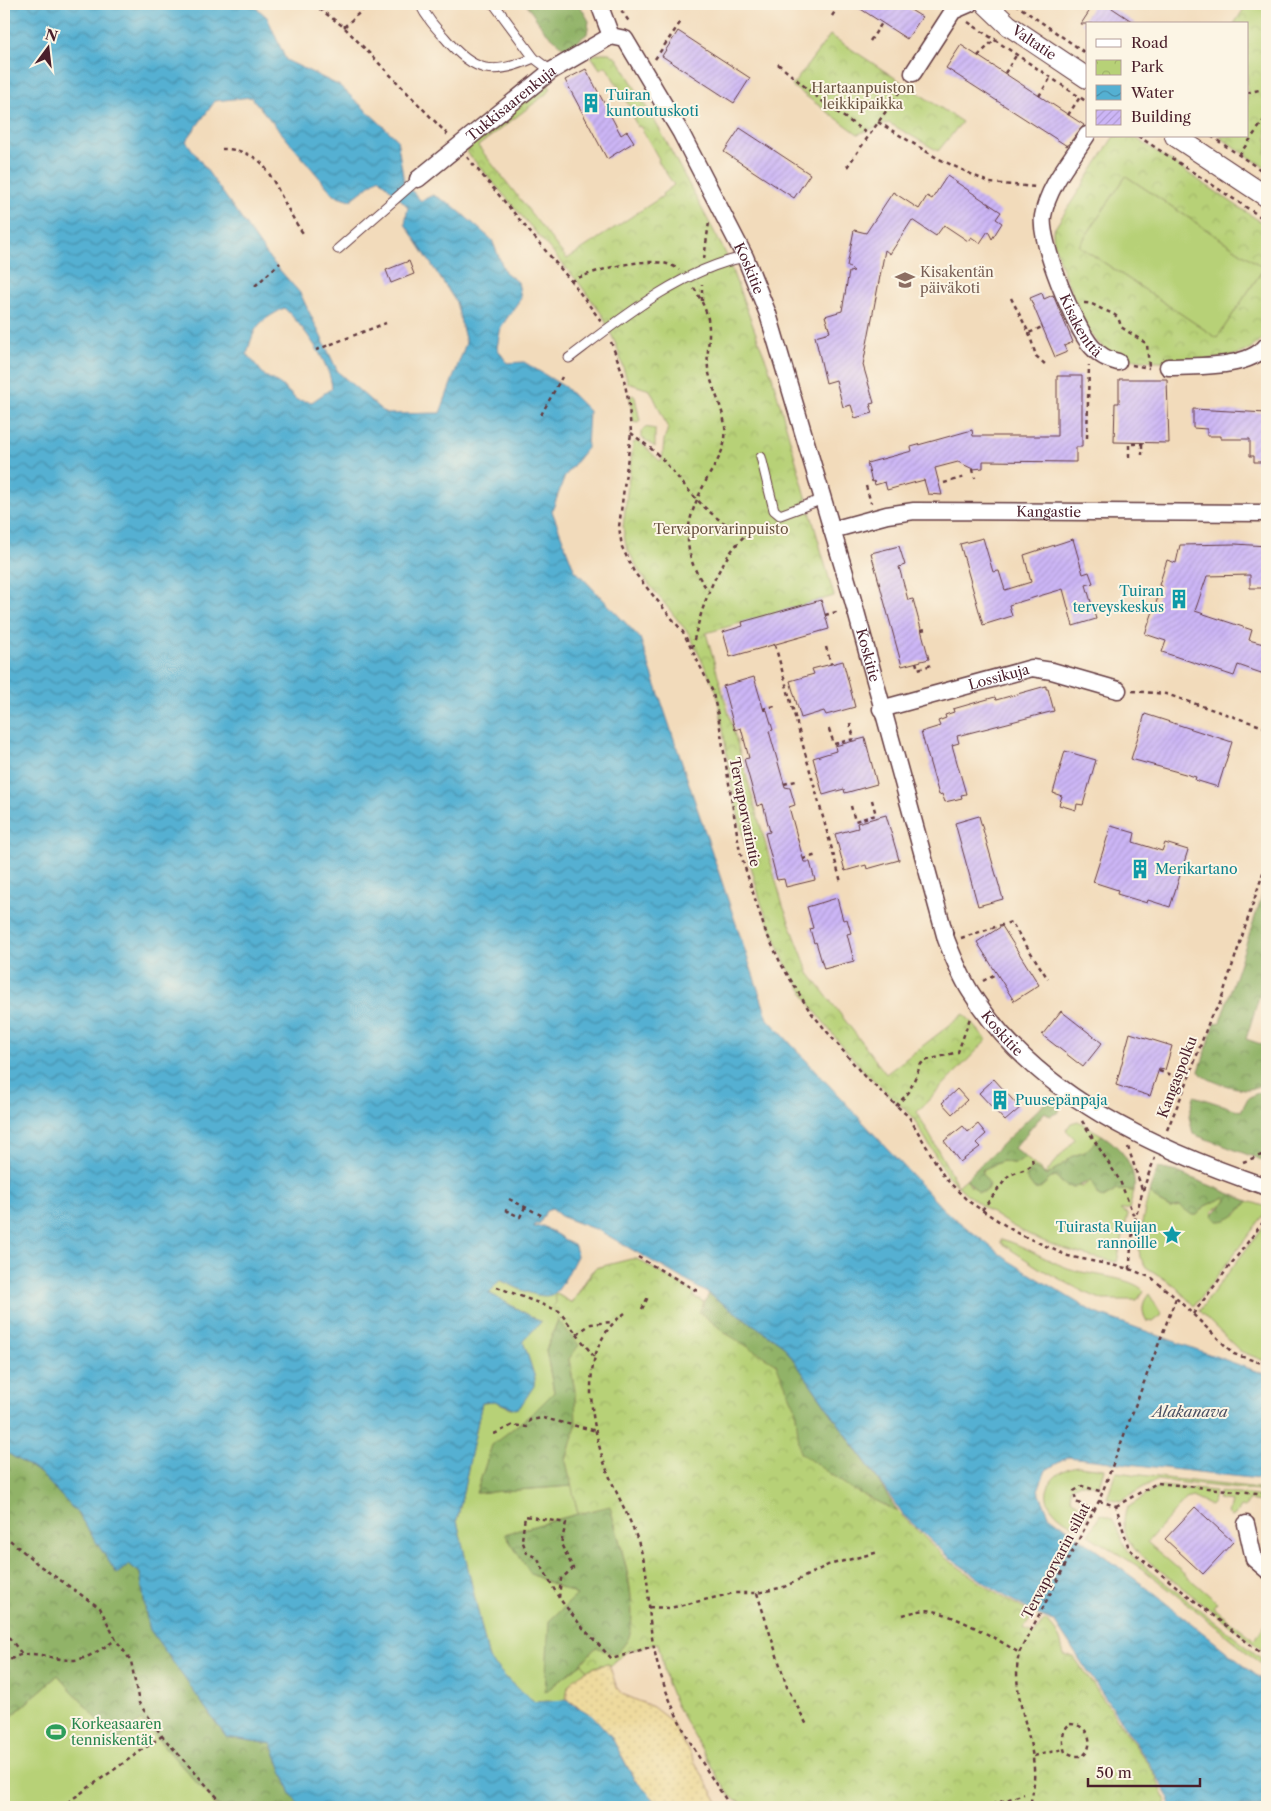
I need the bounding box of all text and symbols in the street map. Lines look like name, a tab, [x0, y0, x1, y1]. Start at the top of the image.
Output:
street label: Valtatie	[1008, 21, 1060, 64]
north arrow	[22, 22, 72, 72]
legend	[1086, 22, 1248, 138]
text: N	[43, 25, 60, 46]
text: Road	[1131, 33, 1168, 52]
text: Park	[1131, 57, 1165, 76]
street label: Tukkisaarenkuja	[463, 61, 559, 145]
park label: Hartaanpuiston leikkipaikka	[811, 79, 915, 113]
text: Water	[1130, 83, 1175, 102]
place label: Tuiran kuntoutuskoti	[606, 86, 699, 120]
building icon: Tuiran kuntoutuskoti	[580, 92, 602, 114]
text: Building	[1131, 107, 1191, 126]
street label: Koskitie	[730, 239, 768, 297]
place label: Kisakentän päiväkoti	[920, 263, 994, 297]
school or university icon: Kisakentän päiväkoti	[894, 269, 916, 291]
street label: Kisakenttä	[1056, 291, 1106, 362]
street label: Kangastie	[1016, 503, 1081, 521]
park label: Tervaporvarinpuisto	[653, 520, 789, 538]
place label: Tuiran terveyskeskus	[1073, 582, 1164, 616]
building icon: Tuiran terveyskeskus	[1168, 588, 1190, 610]
street label: Koskitie	[852, 626, 884, 684]
street label: Lossikuja	[966, 660, 1032, 694]
street label: Tervaporvarintie	[726, 756, 764, 868]
building icon: Merikartano	[1129, 858, 1151, 880]
place label: Merikartano	[1155, 860, 1238, 878]
street label: Koskitie	[977, 1007, 1027, 1060]
street label: Kangaspolku	[1153, 1033, 1201, 1120]
building icon: Puusepänpaja	[989, 1089, 1011, 1111]
place label: Puusepänpaja	[1015, 1091, 1108, 1109]
place label: Tuirasta Ruijan rannoille	[1056, 1218, 1157, 1252]
place icon: Tuirasta Ruijan rannoille	[1161, 1224, 1183, 1246]
water label: Alakanava	[1150, 1402, 1228, 1421]
street label: Tervaporvarin sillat	[1018, 1500, 1094, 1622]
place label: Korkeasaaren tenniskentät	[71, 1715, 162, 1749]
sports icon: Korkeasaaren tenniskentät	[45, 1721, 67, 1743]
scale bar	[1088, 1756, 1201, 1788]
text: 50 m	[1096, 1763, 1132, 1782]

